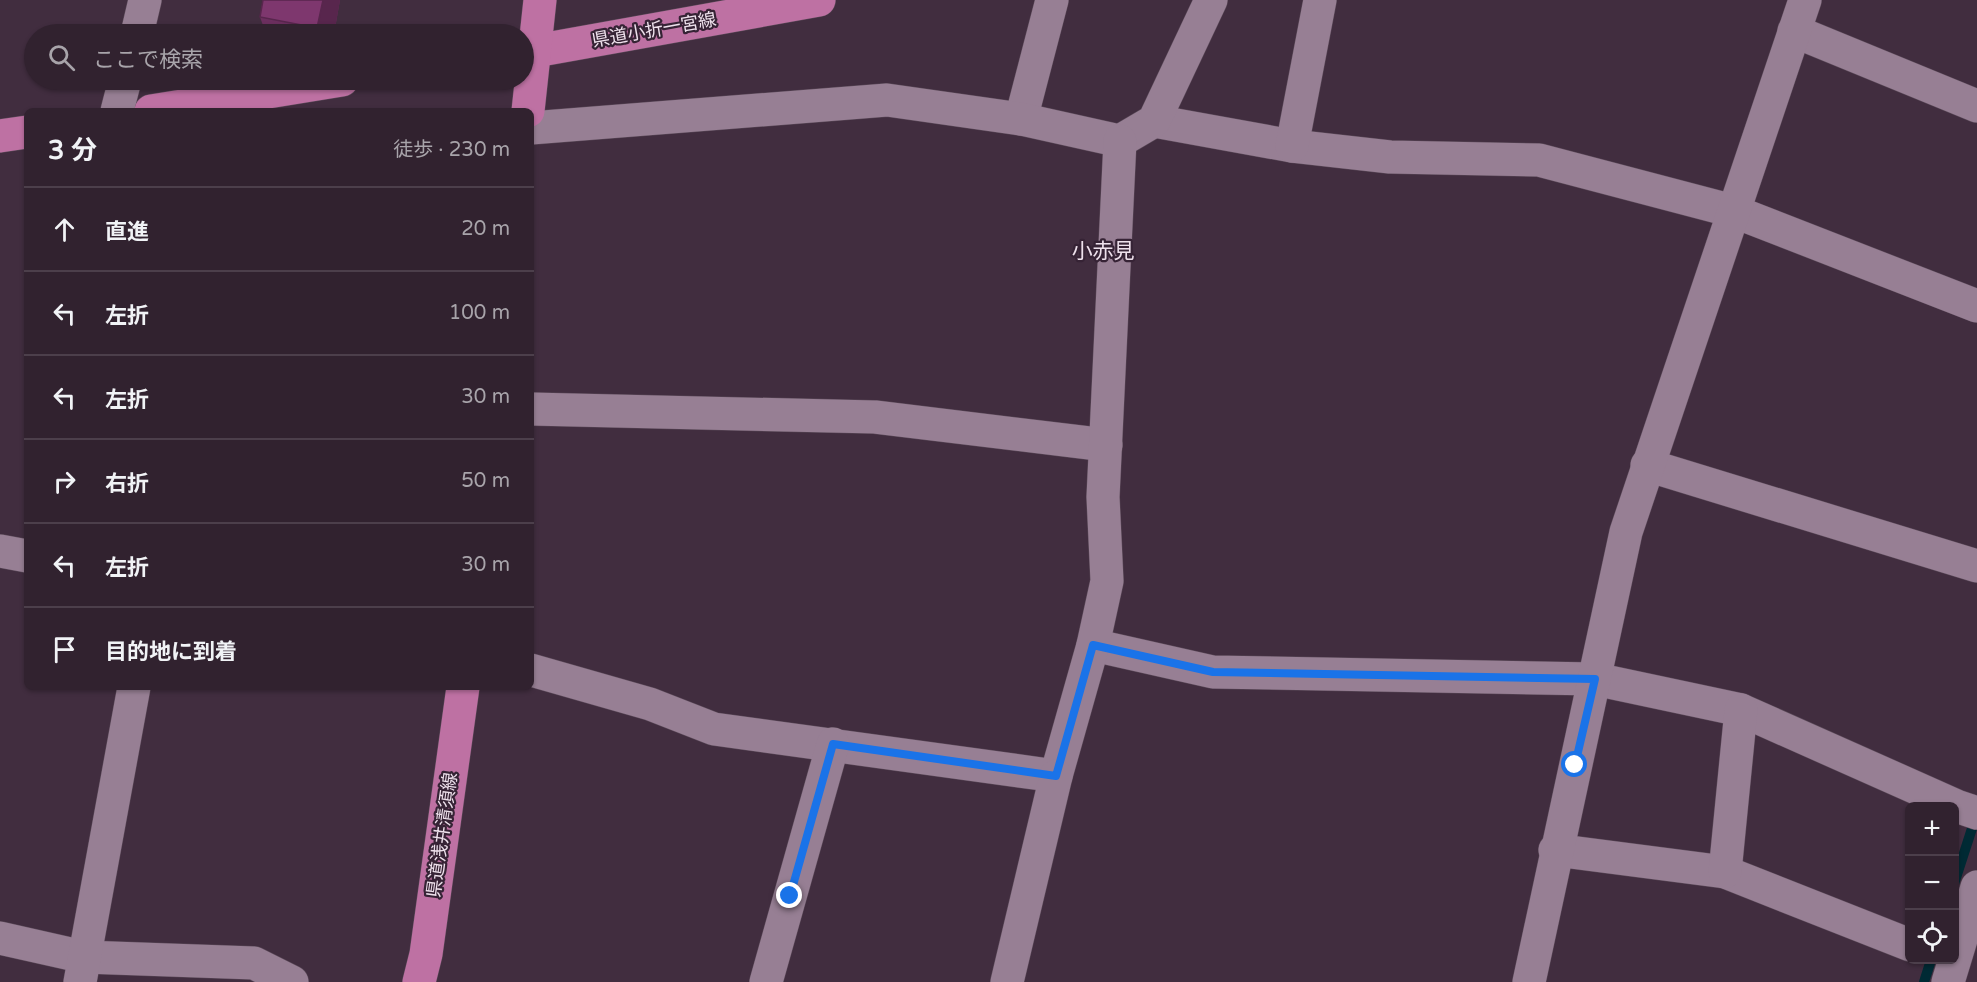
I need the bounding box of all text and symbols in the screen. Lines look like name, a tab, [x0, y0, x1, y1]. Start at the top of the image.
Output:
street label: 県道小折一宮線	[590, 8, 718, 52]
search box	[24, 24, 534, 90]
icon: search	[45, 41, 78, 74]
text: ここで検索	[93, 47, 203, 73]
text: 3 分	[48, 135, 97, 166]
text: 徒歩 · 230 m	[393, 138, 510, 162]
icon: ahead	[48, 213, 81, 246]
text: 20 m	[461, 217, 510, 241]
text: 直進	[105, 219, 149, 245]
district label: 小赤見	[1072, 239, 1135, 264]
icon: left	[48, 297, 81, 330]
text: 100 m	[449, 301, 510, 325]
text: 左折	[105, 303, 149, 329]
icon: left	[48, 381, 81, 414]
text: 30 m	[461, 385, 510, 409]
text: 左折	[105, 387, 149, 413]
icon: right	[48, 465, 81, 498]
text: 50 m	[461, 469, 510, 493]
text: 右折	[105, 471, 149, 497]
icon: left	[48, 549, 81, 582]
text: 30 m	[461, 553, 510, 577]
text: 左折	[105, 555, 149, 581]
icon: arrive	[48, 633, 81, 666]
text: 目的地に到着	[105, 639, 237, 665]
route start	[1561, 751, 1587, 777]
street label: 県道浅井清須線	[422, 771, 462, 899]
map controls	[1905, 802, 1959, 964]
button: +	[1905, 802, 1959, 856]
button: −	[1905, 856, 1959, 910]
route end	[776, 882, 802, 908]
button: locate	[1905, 910, 1959, 964]

